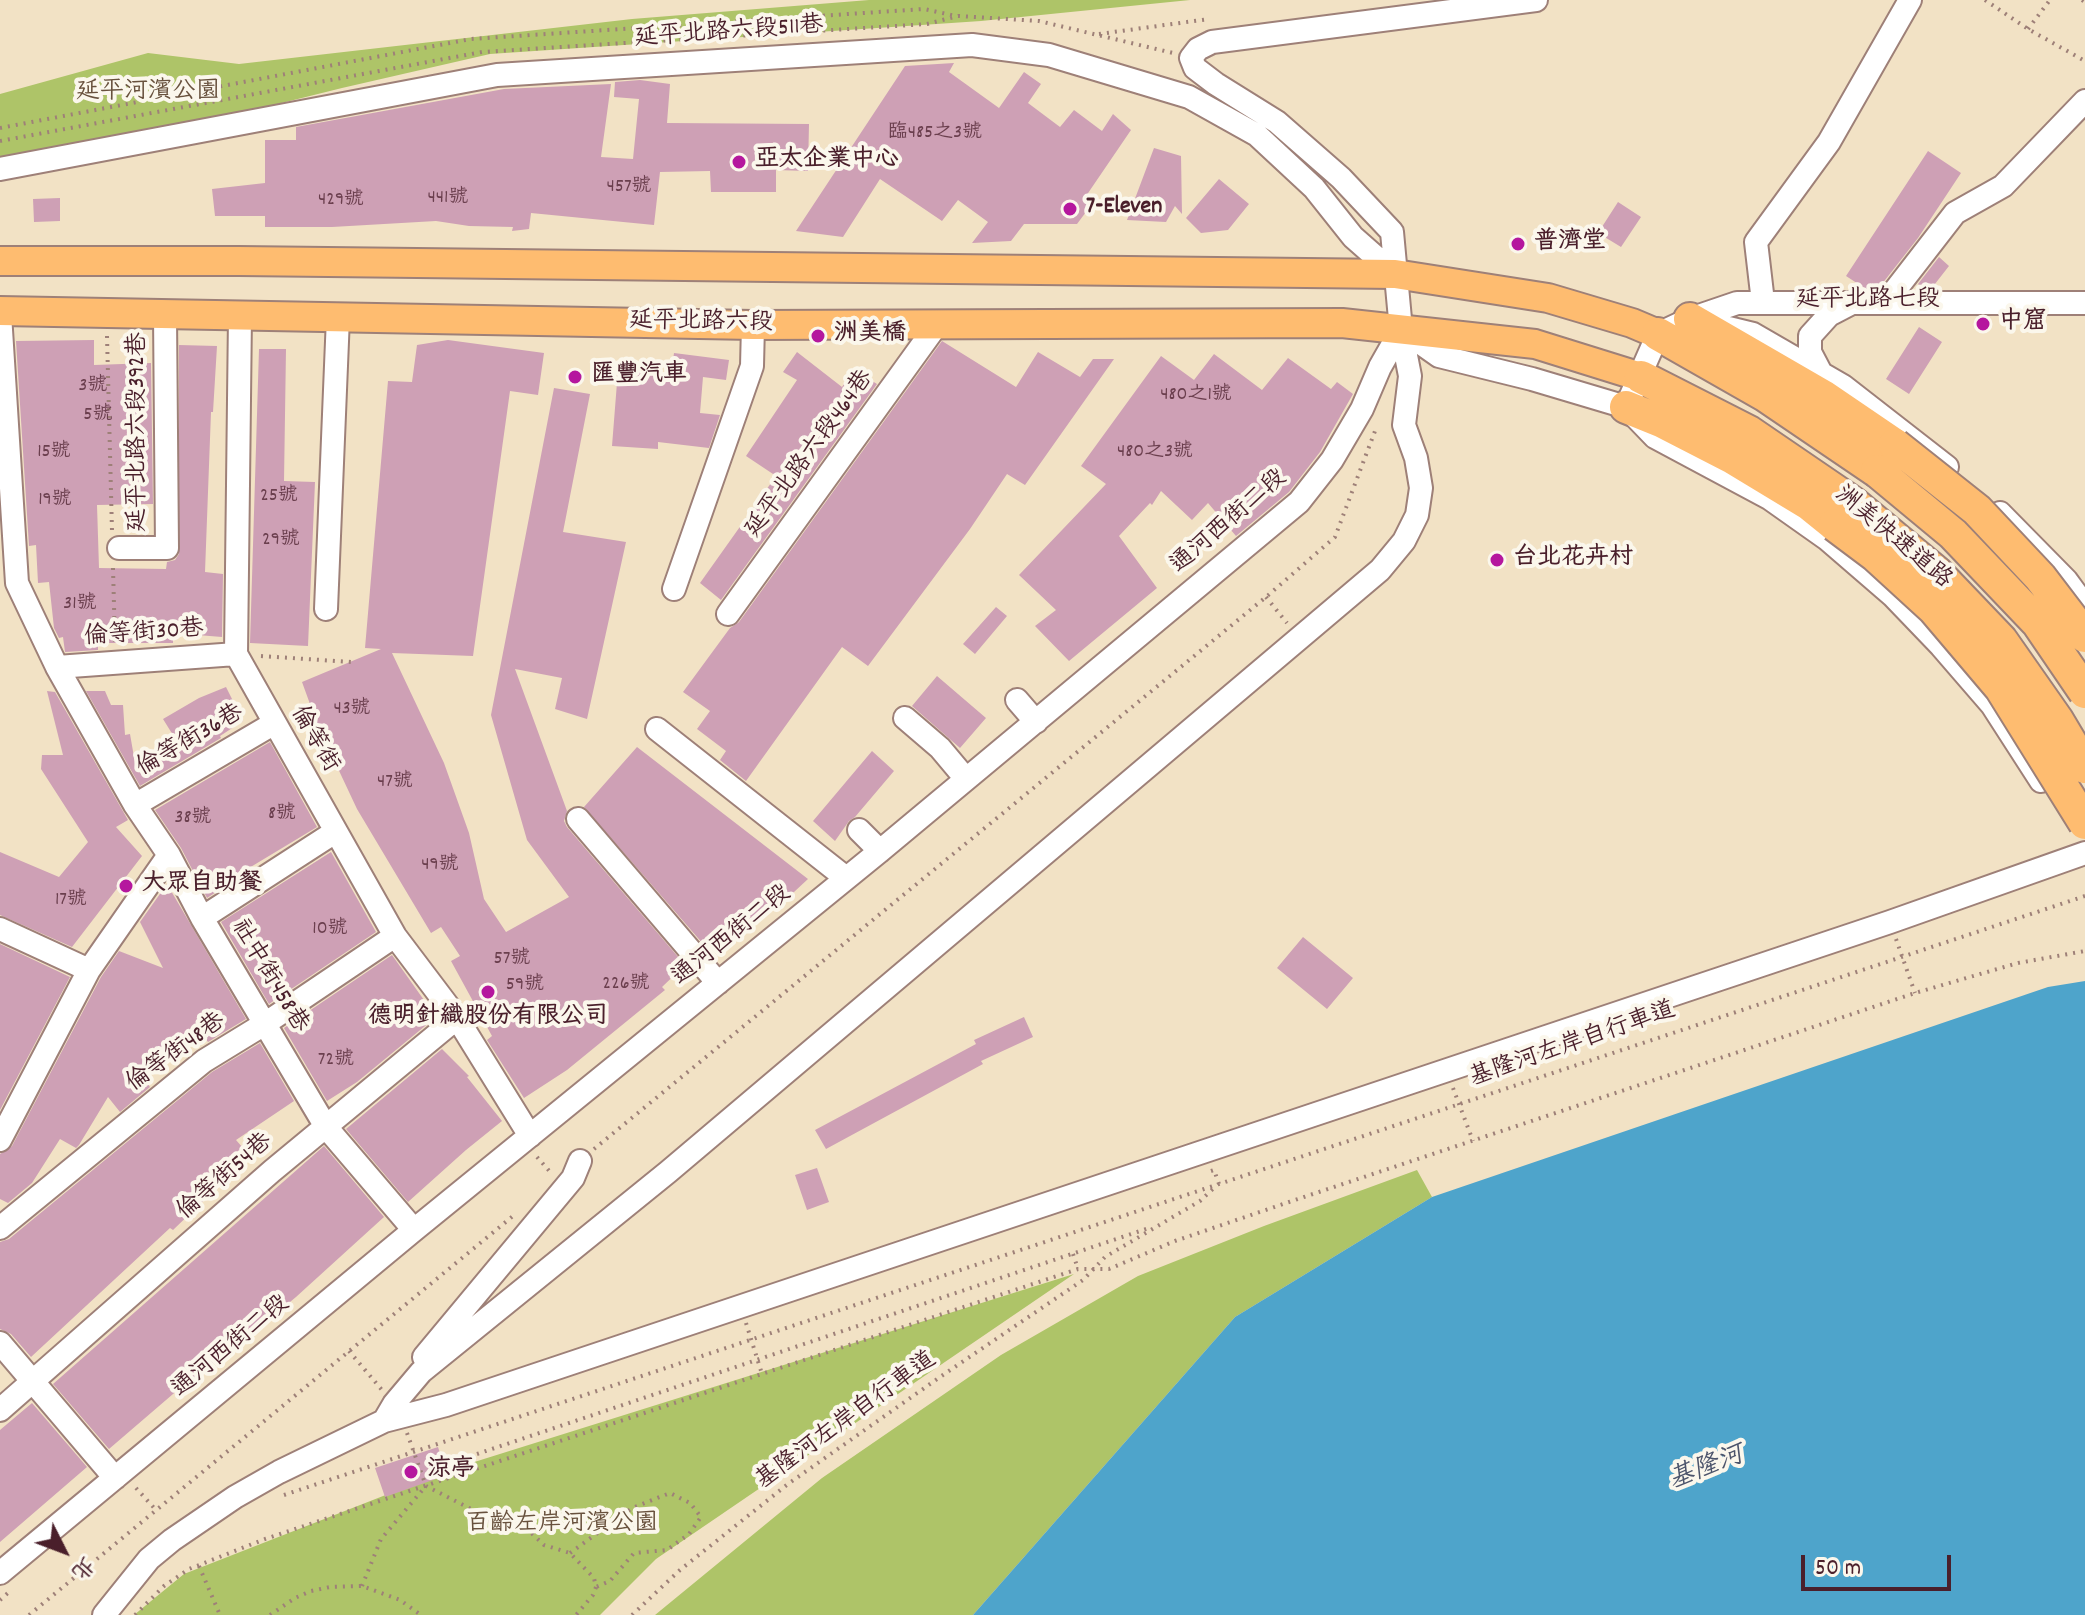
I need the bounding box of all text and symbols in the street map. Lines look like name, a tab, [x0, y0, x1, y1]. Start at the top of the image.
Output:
street label: 延平北路六段511巷	[633, 13, 825, 55]
park label: 延平河濱公園	[76, 80, 220, 108]
house number: 臨485之3號	[888, 122, 982, 146]
place label: 亞太企業中心	[755, 148, 899, 176]
marker: 亞太企業中心	[730, 153, 748, 171]
house number: 457號	[606, 176, 652, 200]
house number: 441號	[428, 187, 468, 211]
house number: 429號	[318, 189, 364, 213]
place label: 7-Eleven	[1086, 195, 1162, 223]
marker: 7-Eleven	[1061, 200, 1079, 218]
place label: 普濟堂	[1534, 230, 1606, 258]
marker: 普濟堂	[1509, 235, 1527, 253]
street label: 延平北路七段	[1796, 288, 1940, 316]
street label: 延平北路六段	[629, 308, 773, 340]
place label: 中窟	[1999, 310, 2047, 338]
marker: 中窟	[1974, 315, 1992, 333]
place label: 洲美橋	[834, 322, 906, 350]
marker: 洲美橋	[809, 327, 827, 345]
street label: 延平北路六段392巷	[126, 332, 154, 532]
place label: 匯豐汽車	[591, 363, 687, 391]
street label: 延平北路六段464巷	[741, 366, 881, 544]
marker: 匯豐汽車	[566, 368, 584, 386]
house number: 3號	[79, 375, 107, 399]
house number: 480之1號	[1160, 384, 1232, 408]
house number: 5號	[83, 404, 113, 428]
house number: 15號	[37, 441, 71, 465]
house number: 480之3號	[1117, 441, 1193, 465]
street label: 通河西街二段	[1166, 465, 1294, 581]
street label: 洲美快速道路	[1828, 482, 1956, 596]
house number: 25號	[260, 485, 298, 509]
house number: 19號	[38, 489, 72, 513]
house number: 29號	[262, 529, 300, 553]
place label: 台北花卉村	[1513, 546, 1633, 574]
marker: 台北花卉村	[1488, 551, 1506, 569]
house number: 31號	[63, 593, 97, 617]
street label: 倫等街30巷	[83, 616, 205, 654]
house number: 43號	[333, 698, 371, 722]
street label: 倫等街36巷	[133, 700, 249, 784]
street label: 倫等街	[283, 702, 343, 778]
house number: 47號	[377, 771, 413, 795]
house number: 8號	[268, 803, 296, 827]
house number: 38號	[175, 807, 211, 831]
house number: 49號	[421, 854, 459, 878]
place label: 大眾自助餐	[142, 872, 262, 900]
marker: 大眾自助餐	[117, 877, 135, 895]
street label: 通河西街二段	[668, 880, 798, 994]
house number: 17號	[55, 889, 87, 913]
street label: 社中街458巷	[223, 915, 313, 1039]
house number: 10號	[312, 918, 348, 942]
house number: 57號	[494, 948, 530, 972]
house number: 226號	[602, 973, 650, 997]
house number: 59號	[506, 974, 544, 998]
marker: 德明針織股份有限公司	[479, 983, 497, 1001]
street label: 基隆河左岸自行車道	[1466, 997, 1680, 1095]
place label: 德明針織股份有限公司	[368, 1005, 608, 1033]
street label: 倫等街48巷	[122, 1008, 232, 1100]
house number: 72號	[318, 1049, 354, 1073]
street label: 倫等街54巷	[172, 1129, 280, 1227]
street label: 通河西街二段	[168, 1291, 296, 1405]
street label: 基隆河左岸自行車道	[751, 1347, 943, 1497]
water label: 基隆河	[1665, 1441, 1749, 1499]
place label: 涼亭	[427, 1458, 475, 1486]
marker: 涼亭	[402, 1463, 420, 1481]
north arrow	[24, 1511, 104, 1591]
park label: 百齡左岸河濱公園	[466, 1512, 658, 1540]
scale bar	[1805, 1539, 1955, 1589]
text: 北	[63, 1549, 101, 1586]
text: 50 m	[1815, 1552, 1861, 1586]

